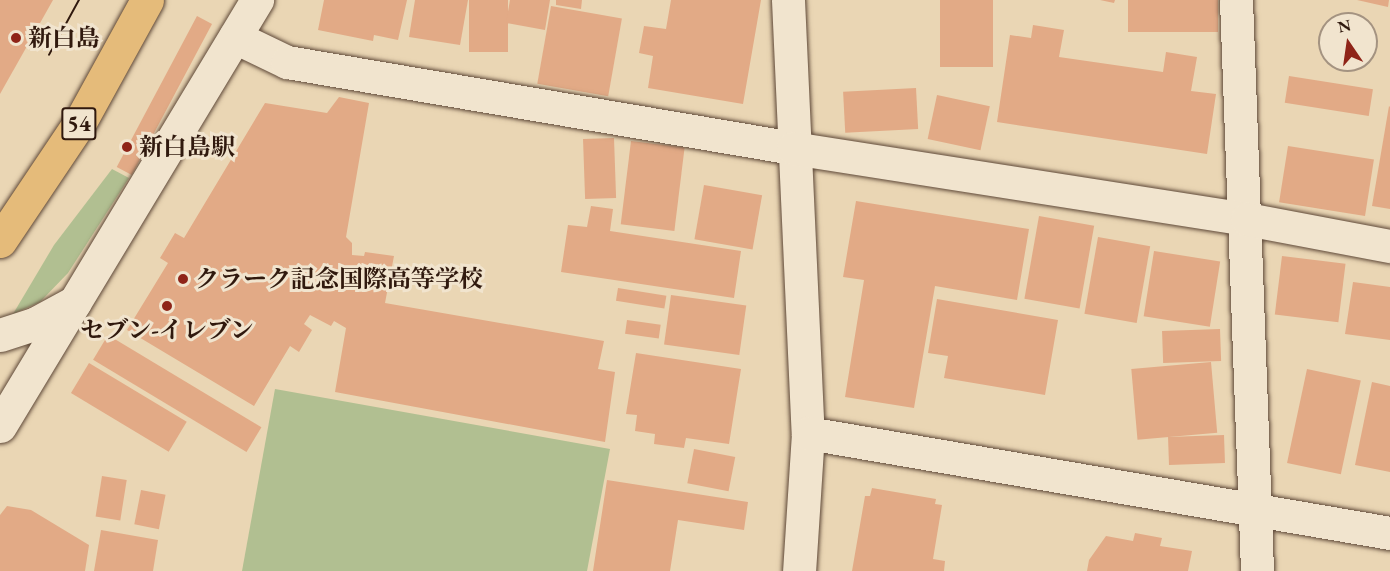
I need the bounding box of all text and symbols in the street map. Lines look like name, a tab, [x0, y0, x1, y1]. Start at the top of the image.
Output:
north arrow	[1318, 12, 1378, 72]
text: N	[1336, 14, 1353, 38]
place label: 新白島	[28, 24, 100, 52]
marker: 新白島	[9, 31, 23, 45]
road number: 54	[61, 105, 97, 143]
place label: 新白島駅	[139, 133, 235, 161]
marker: 新白島駅	[120, 140, 134, 154]
place label: クラーク記念国際高等学校	[195, 265, 483, 293]
marker: クラーク記念国際高等学校	[176, 272, 190, 286]
marker: セブン-イレブン	[160, 299, 174, 313]
place label: セブン-イレブン	[79, 316, 255, 344]

